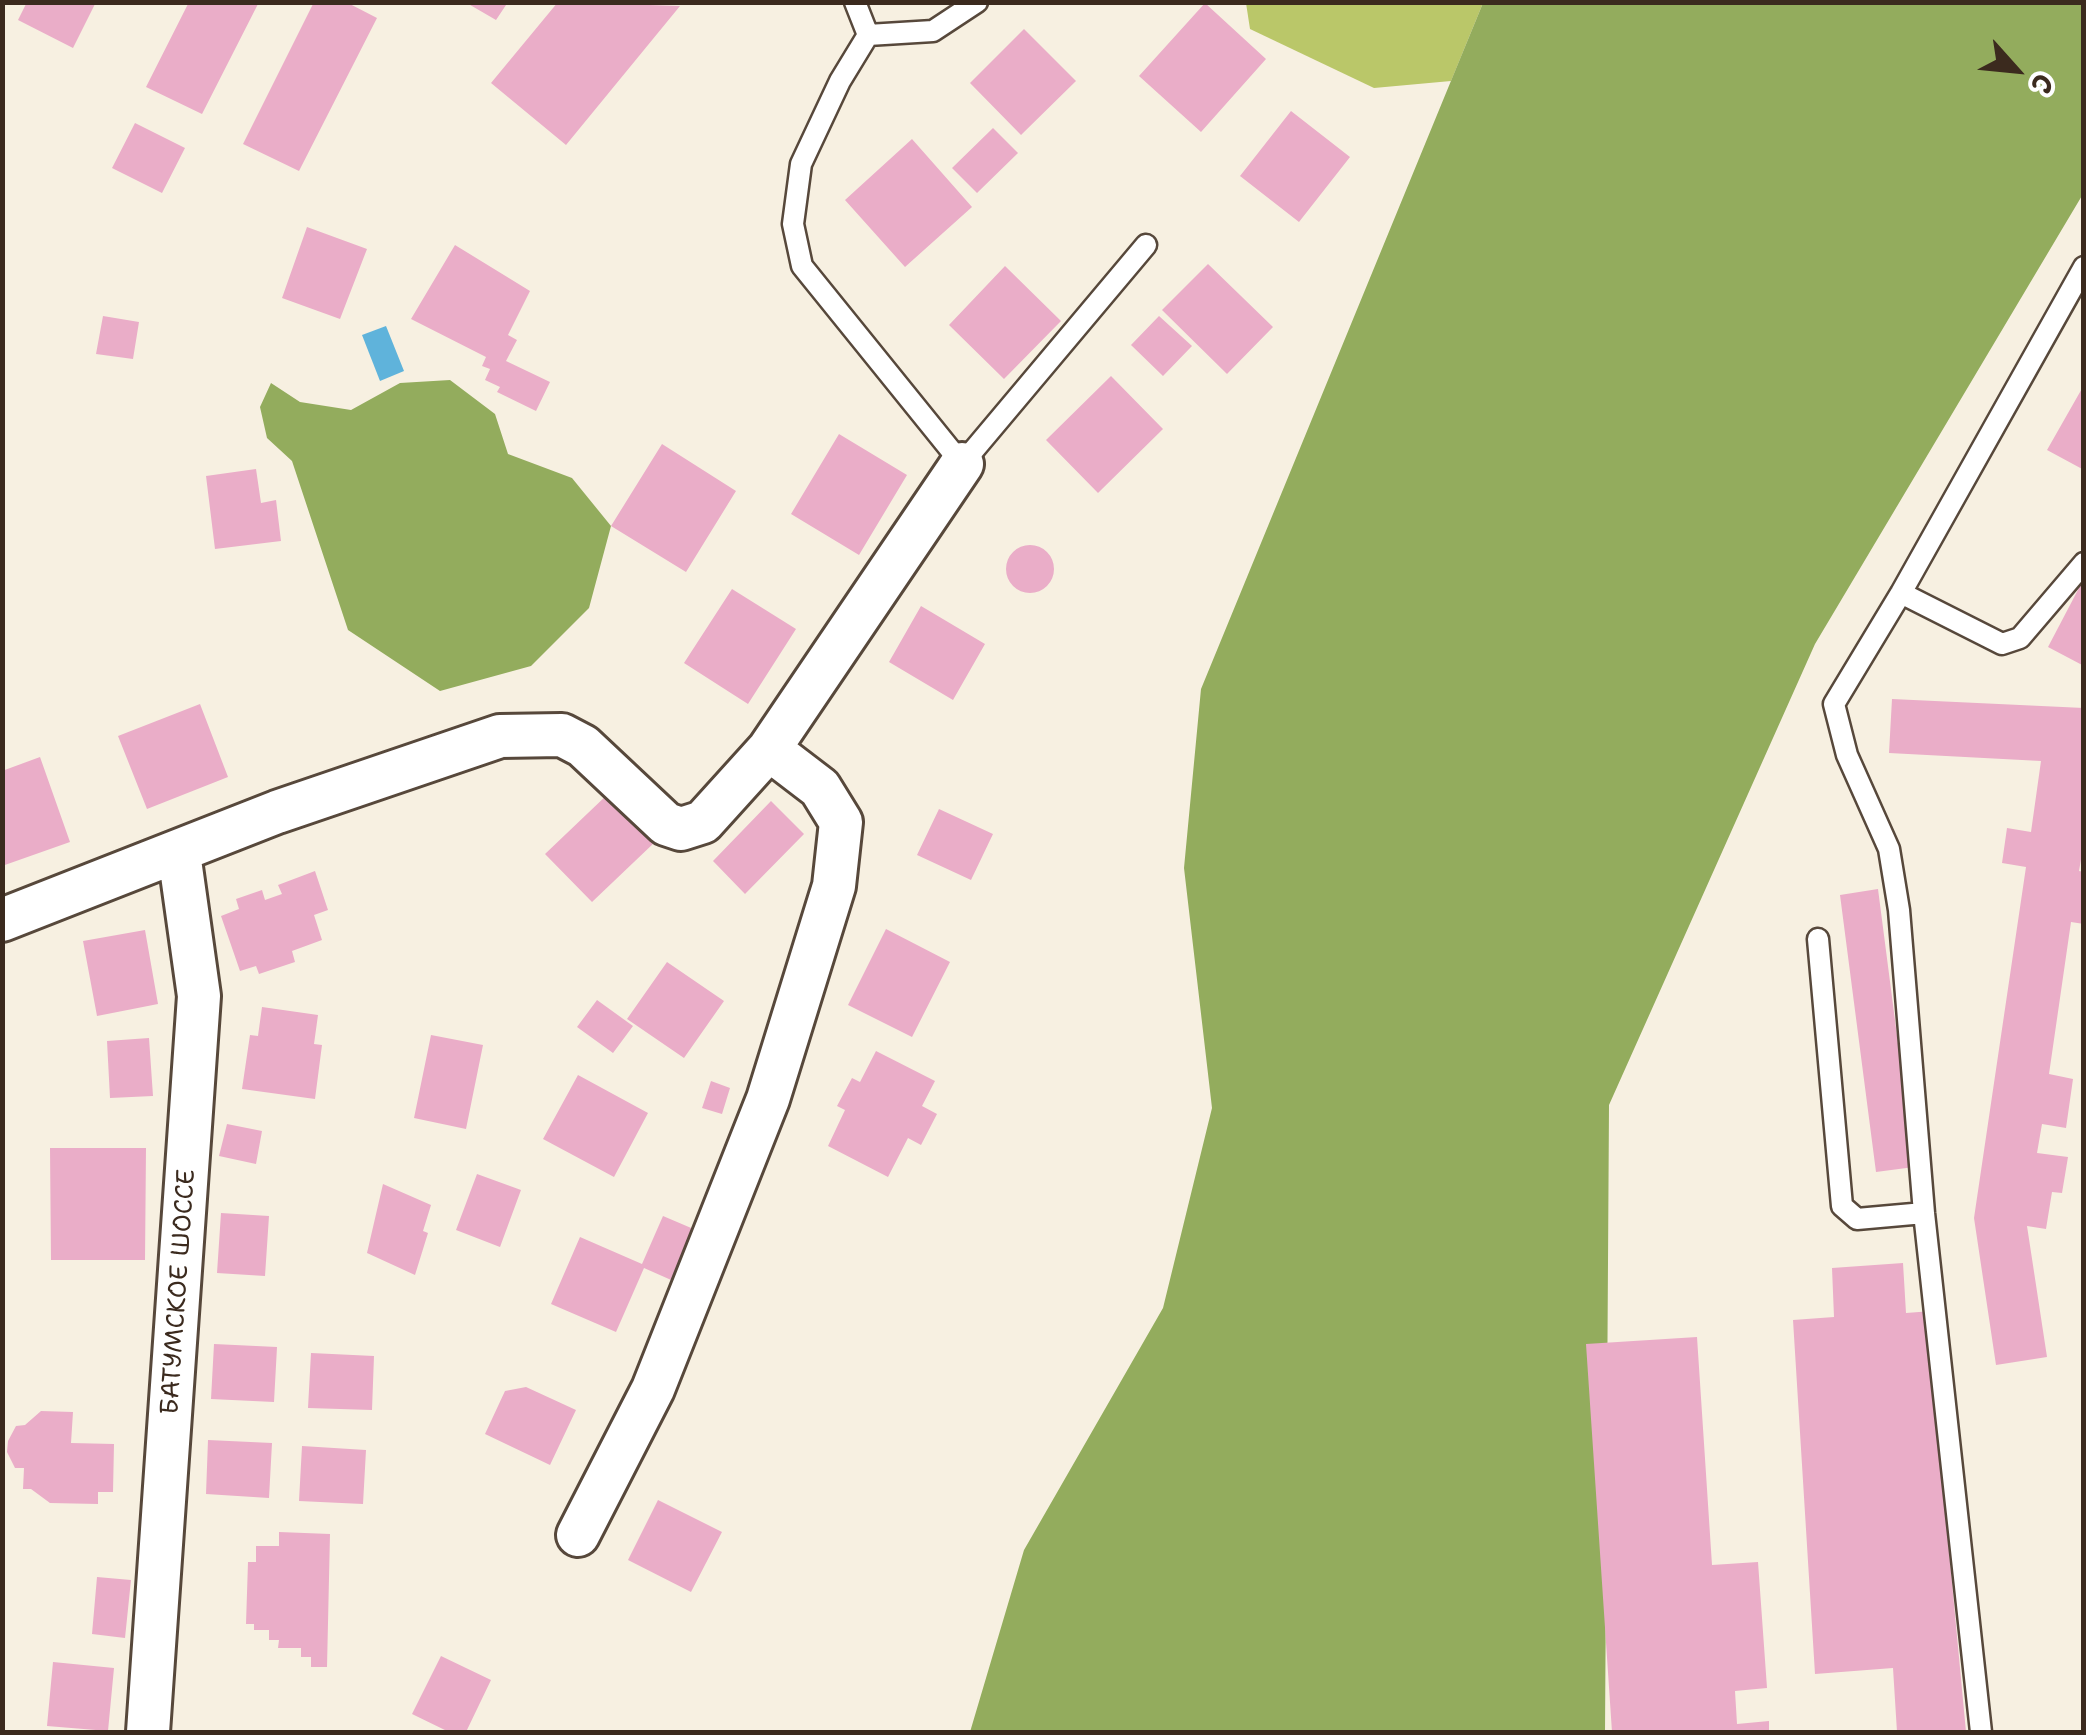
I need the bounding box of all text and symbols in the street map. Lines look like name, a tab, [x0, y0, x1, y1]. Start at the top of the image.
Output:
north arrow	[1966, 20, 2066, 120]
text: С	[2022, 67, 2064, 100]
street label: БАТУМСКОЕ ШОССЕ	[155, 1168, 203, 1416]

